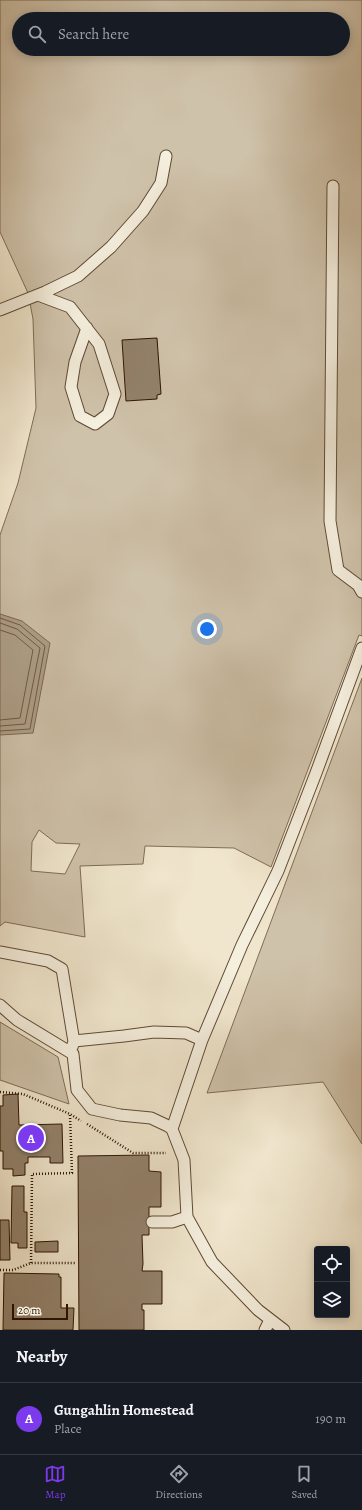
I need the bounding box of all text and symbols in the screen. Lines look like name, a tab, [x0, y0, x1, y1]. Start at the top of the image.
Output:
search box	[12, 12, 350, 56]
icon: search	[26, 23, 48, 45]
text: Search here	[58, 24, 129, 44]
your location	[197, 619, 217, 639]
pin: A	[18, 1123, 44, 1153]
map controls	[314, 1246, 350, 1318]
button: locate	[314, 1246, 350, 1282]
button: layers	[314, 1282, 350, 1318]
scale bar	[12, 1302, 68, 1321]
text: 20 m	[18, 1303, 40, 1318]
text: Nearby	[16, 1345, 67, 1368]
text: Gungahlin Homestead	[54, 1400, 194, 1420]
text: A	[25, 1410, 33, 1427]
text: 190 m	[315, 1410, 346, 1427]
text: Place	[54, 1420, 82, 1437]
tab: Map	[44, 1463, 66, 1502]
tab: Directions	[155, 1463, 203, 1502]
tab: Saved	[291, 1463, 318, 1502]

